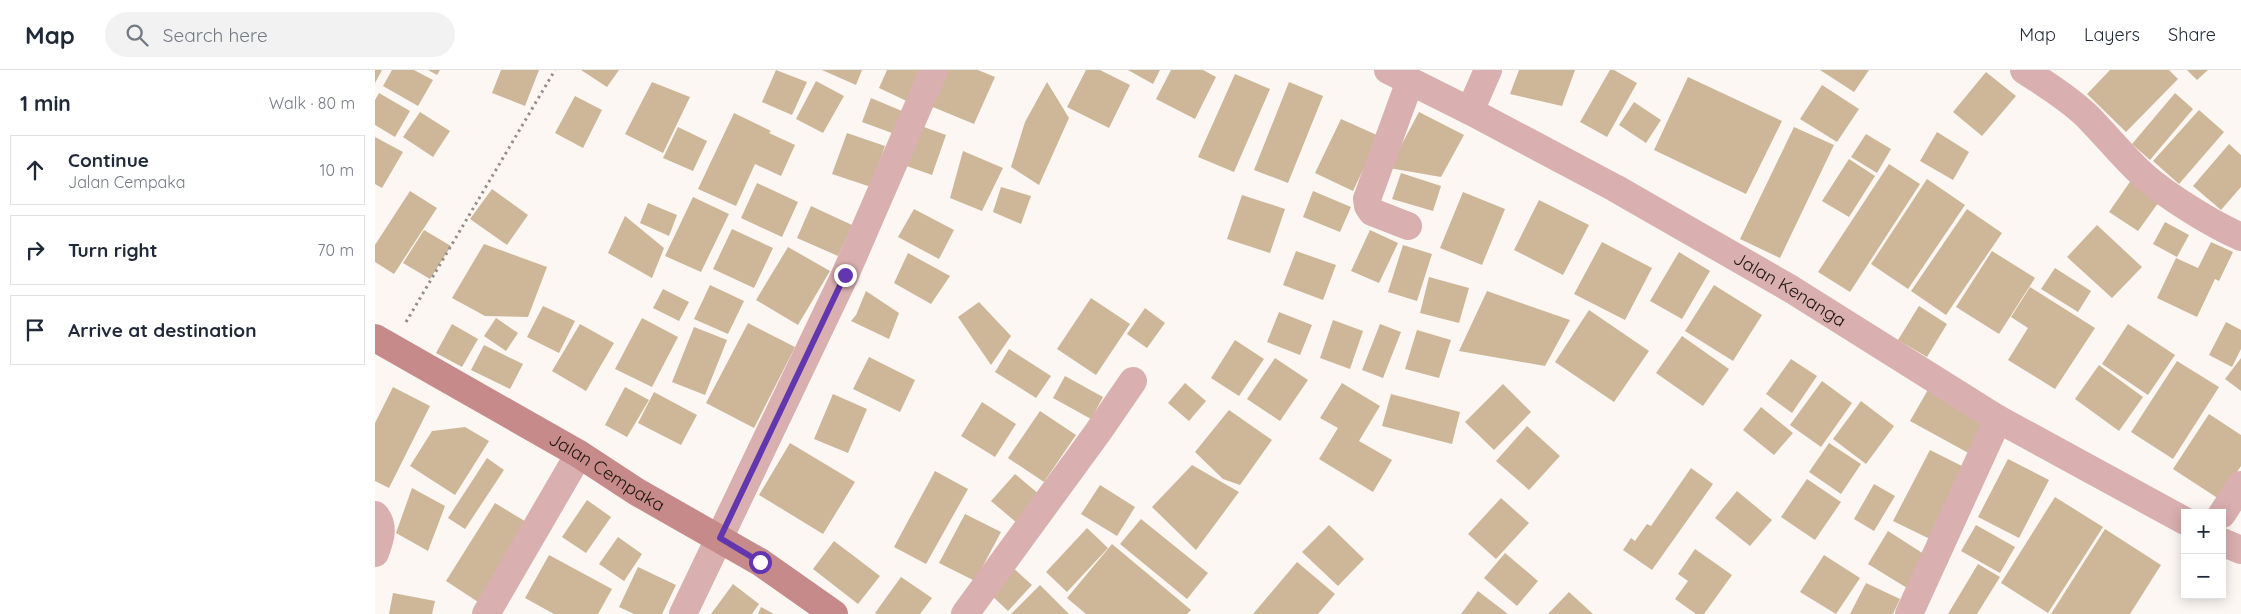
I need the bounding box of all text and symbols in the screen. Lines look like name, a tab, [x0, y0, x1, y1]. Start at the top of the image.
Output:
search box	[105, 12, 455, 57]
text: Map	[25, 20, 75, 50]
icon: search	[123, 21, 151, 49]
text: Search here	[163, 23, 268, 47]
text: Map	[2019, 23, 2056, 46]
text: Layers	[2084, 23, 2140, 46]
text: Share	[2168, 23, 2216, 46]
text: 1 min	[20, 90, 71, 116]
text: Walk · 80 m	[269, 93, 355, 113]
text: Continue	[68, 148, 149, 172]
icon: ahead	[21, 156, 49, 184]
text: 10 m	[320, 160, 354, 180]
text: Jalan Cempaka	[68, 172, 186, 192]
icon: right	[21, 236, 49, 264]
text: Turn right	[68, 238, 157, 262]
text: 70 m	[317, 240, 354, 260]
street label: Jalan Kenanga	[1730, 247, 1851, 332]
route end	[834, 264, 857, 287]
icon: arrive	[21, 316, 49, 344]
text: Arrive at destination	[68, 318, 257, 342]
street label: Jalan Cempaka	[545, 427, 669, 516]
map controls	[2181, 509, 2226, 599]
button: +	[2181, 509, 2226, 554]
route start	[749, 551, 772, 574]
button: −	[2181, 554, 2226, 599]

